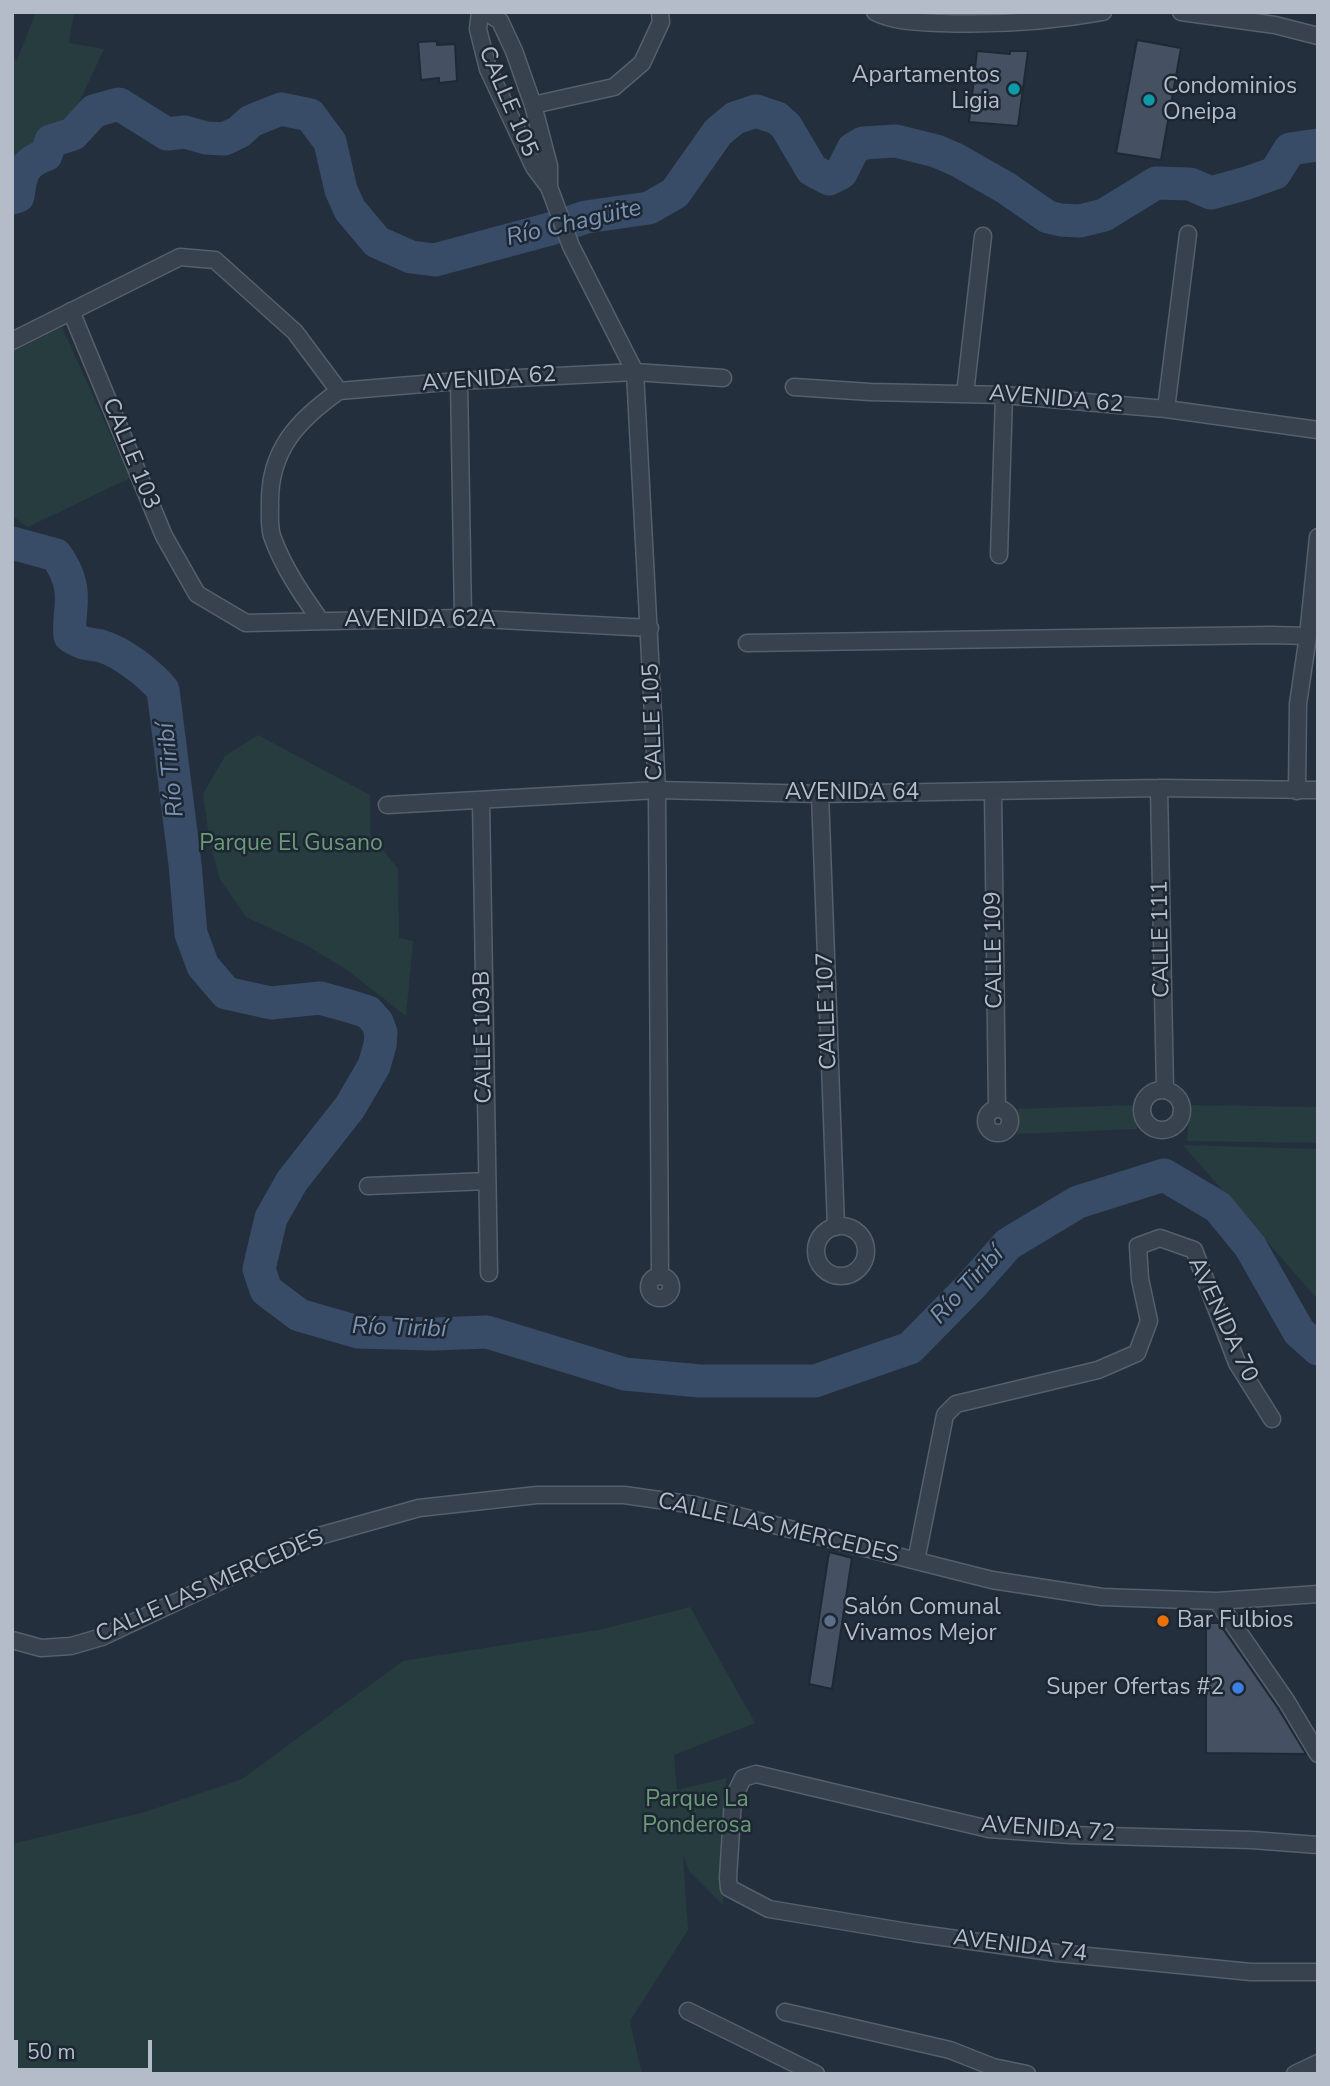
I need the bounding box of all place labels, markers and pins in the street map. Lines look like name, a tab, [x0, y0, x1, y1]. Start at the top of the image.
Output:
place label: Apartamentos Ligia	[852, 62, 1000, 116]
place label: Condominios Oneipa	[1163, 73, 1297, 127]
marker: Apartamentos Ligia	[1006, 81, 1022, 97]
marker: Condominios Oneipa	[1141, 92, 1157, 108]
place label: Salón Comunal Vivamos Mejor	[844, 1594, 1001, 1648]
place label: Bar Fulbios	[1177, 1607, 1294, 1635]
marker: Salón Comunal Vivamos Mejor	[822, 1613, 838, 1629]
marker: Bar Fulbios	[1155, 1613, 1171, 1629]
place label: Super Ofertas #2	[1046, 1674, 1224, 1702]
marker: Super Ofertas #2	[1230, 1680, 1246, 1696]

